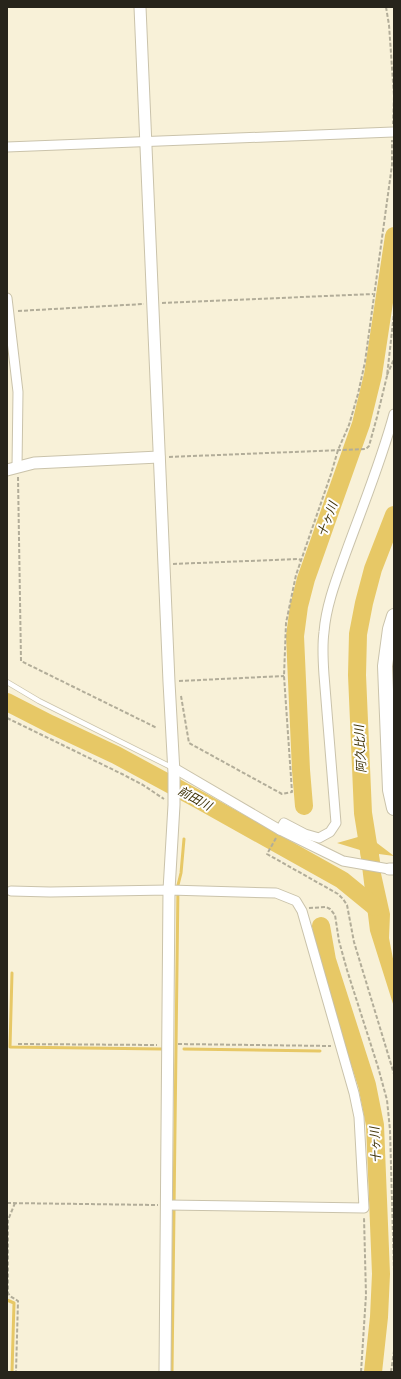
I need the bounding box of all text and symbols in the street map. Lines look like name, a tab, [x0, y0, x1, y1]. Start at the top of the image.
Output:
water label: 十ヶ川	[314, 498, 341, 538]
water label: 阿久比川	[351, 723, 369, 773]
water label: 前田川	[176, 783, 216, 814]
water label: 十ヶ川	[366, 1125, 383, 1163]

